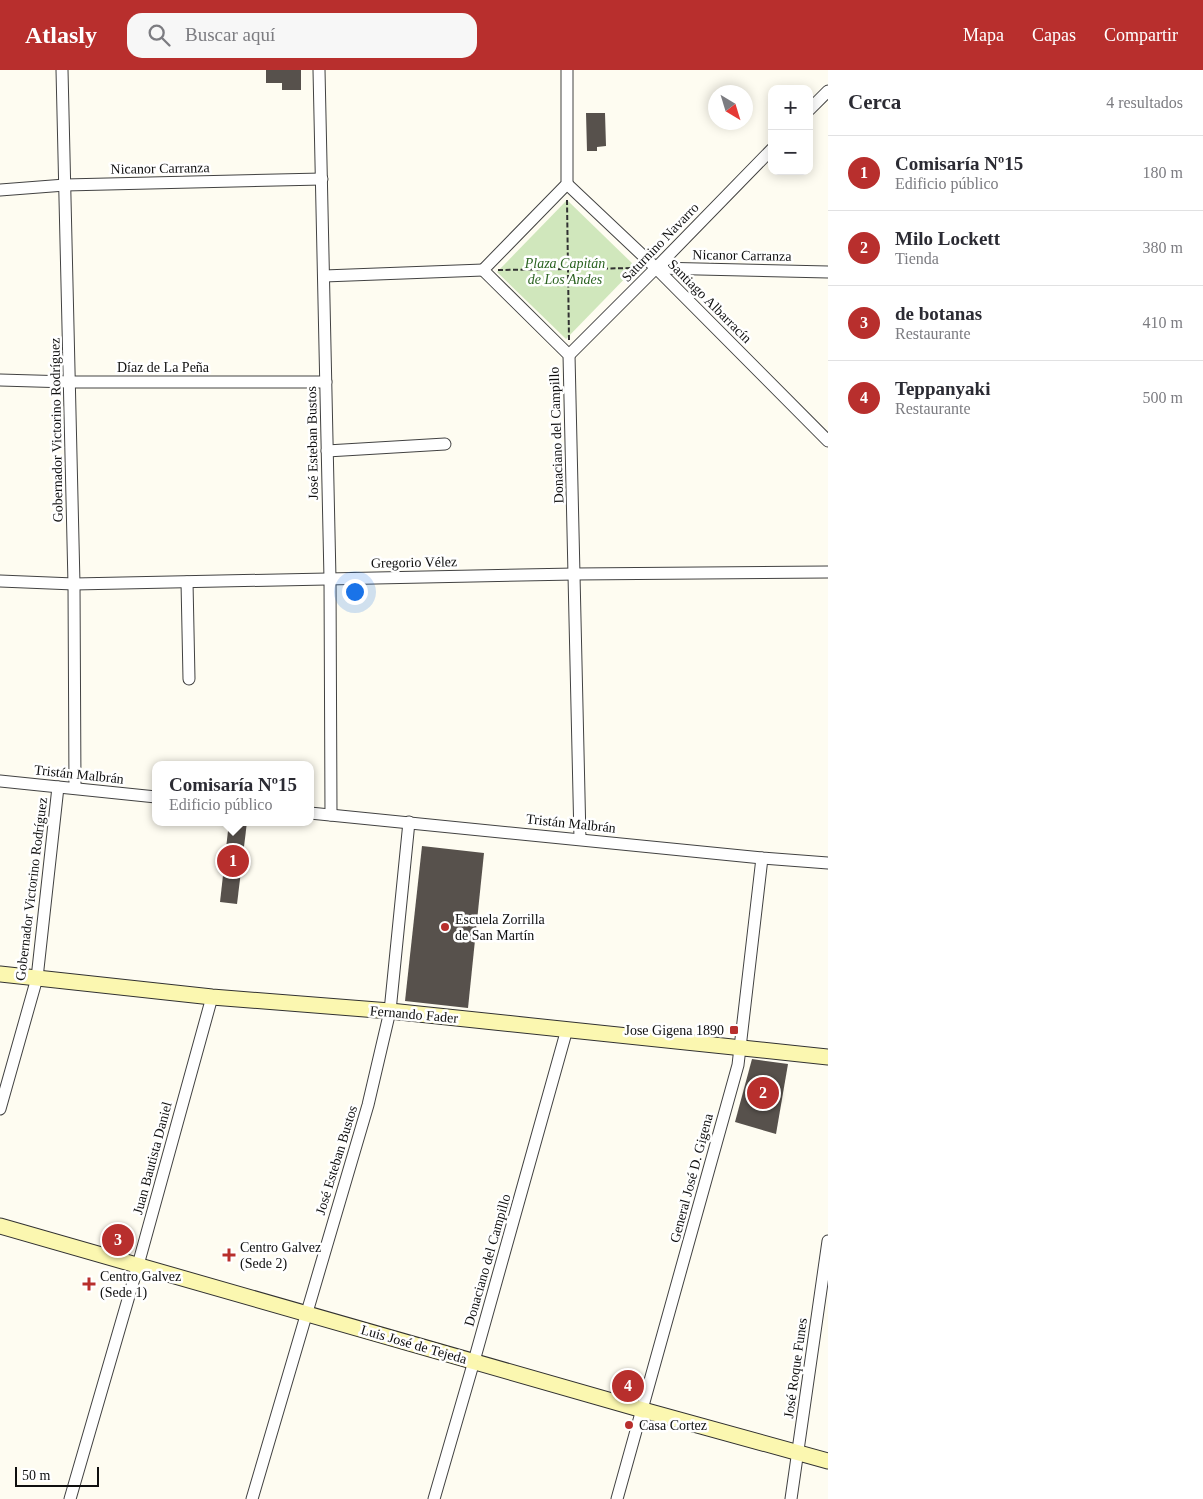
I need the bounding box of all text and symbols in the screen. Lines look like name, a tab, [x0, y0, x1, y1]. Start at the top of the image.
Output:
search box	[127, 13, 477, 58]
icon: search	[145, 21, 173, 49]
text: Atlasly	[25, 22, 97, 48]
text: Buscar aquí	[185, 24, 275, 45]
text: Mapa	[963, 25, 1004, 45]
text: Capas	[1032, 25, 1076, 45]
text: Compartir	[1104, 25, 1178, 45]
north arrow	[708, 85, 753, 130]
map controls	[768, 85, 813, 175]
button: +	[768, 85, 813, 130]
text: Cerca	[848, 90, 901, 114]
text: 4 resultados	[1106, 94, 1183, 111]
button: −	[768, 130, 813, 175]
text: Comisaría Nº15	[895, 153, 1023, 174]
street label: Nicanor Carranza	[110, 160, 210, 177]
text: 1	[860, 164, 868, 181]
text: 180 m	[1143, 164, 1183, 181]
text: Edificio público	[895, 175, 999, 192]
street label: Saturnino Navarro	[619, 200, 702, 285]
text: Milo Lockett	[895, 228, 1000, 249]
text: 2	[860, 239, 868, 256]
text: 380 m	[1143, 239, 1183, 256]
street label: Nicanor Carranza	[692, 247, 792, 264]
text: Tienda	[895, 250, 939, 267]
park label: Plaza Capitán de Los Andes	[524, 256, 605, 287]
street label: Santiago Albarracín	[665, 257, 754, 346]
text: de botanas	[895, 303, 982, 324]
text: 3	[860, 314, 868, 331]
text: 410 m	[1143, 314, 1183, 331]
text: Restaurante	[895, 325, 971, 342]
street label: Gobernador Victorino Rodríguez	[47, 337, 66, 522]
street label: Díaz de La Peña	[117, 360, 210, 375]
street label: Donaciano del Campillo	[547, 366, 566, 504]
text: Teppanyaki	[895, 378, 990, 399]
street label: José Esteban Bustos	[304, 386, 321, 500]
text: 4	[860, 389, 868, 406]
text: 500 m	[1143, 389, 1183, 406]
text: Restaurante	[895, 400, 971, 417]
street label: Gregorio Vélez	[371, 554, 457, 571]
your location	[342, 579, 368, 605]
popup	[152, 761, 314, 826]
street label: Tristán Malbrán	[33, 762, 125, 787]
text: Comisaría Nº15	[169, 774, 297, 795]
street label: Gobernador Victorino Rodríguez	[13, 796, 50, 982]
text: Edificio público	[169, 796, 272, 813]
street label: Tristán Malbrán	[525, 811, 617, 836]
pin: 1	[217, 842, 249, 880]
place label: Escuela Zorrilla de San Martín	[455, 912, 546, 943]
marker: Escuela Zorrilla de San Martín	[439, 921, 451, 933]
street label: Fernando Fader	[369, 1003, 459, 1026]
place label: Jose Gigena 1890	[624, 1023, 724, 1038]
marker: Jose Gigena 1890	[728, 1024, 740, 1036]
pin: 2	[747, 1074, 779, 1112]
street label: Juan Bautista Daniel	[130, 1100, 175, 1216]
street label: José Esteban Bustos	[313, 1104, 360, 1217]
street label: General José D. Gigena	[667, 1111, 716, 1244]
street label: Donaciano del Campillo	[461, 1192, 514, 1328]
pin: 3	[102, 1221, 134, 1259]
place label: Centro Galvez (Sede 2)	[240, 1240, 321, 1272]
marker: Centro Galvez (Sede 2)	[222, 1248, 236, 1262]
place label: Centro Galvez (Sede 1)	[100, 1269, 181, 1301]
marker: Centro Galvez (Sede 1)	[82, 1277, 96, 1291]
street label: José Roque Funes	[781, 1317, 810, 1419]
street label: Luis José de Tejeda	[359, 1322, 469, 1367]
pin: 4	[612, 1367, 644, 1405]
place label: Casa Cortez	[639, 1418, 707, 1433]
marker: Casa Cortez	[623, 1419, 635, 1431]
scale bar	[15, 1464, 99, 1487]
text: 50 m	[22, 1468, 50, 1483]

